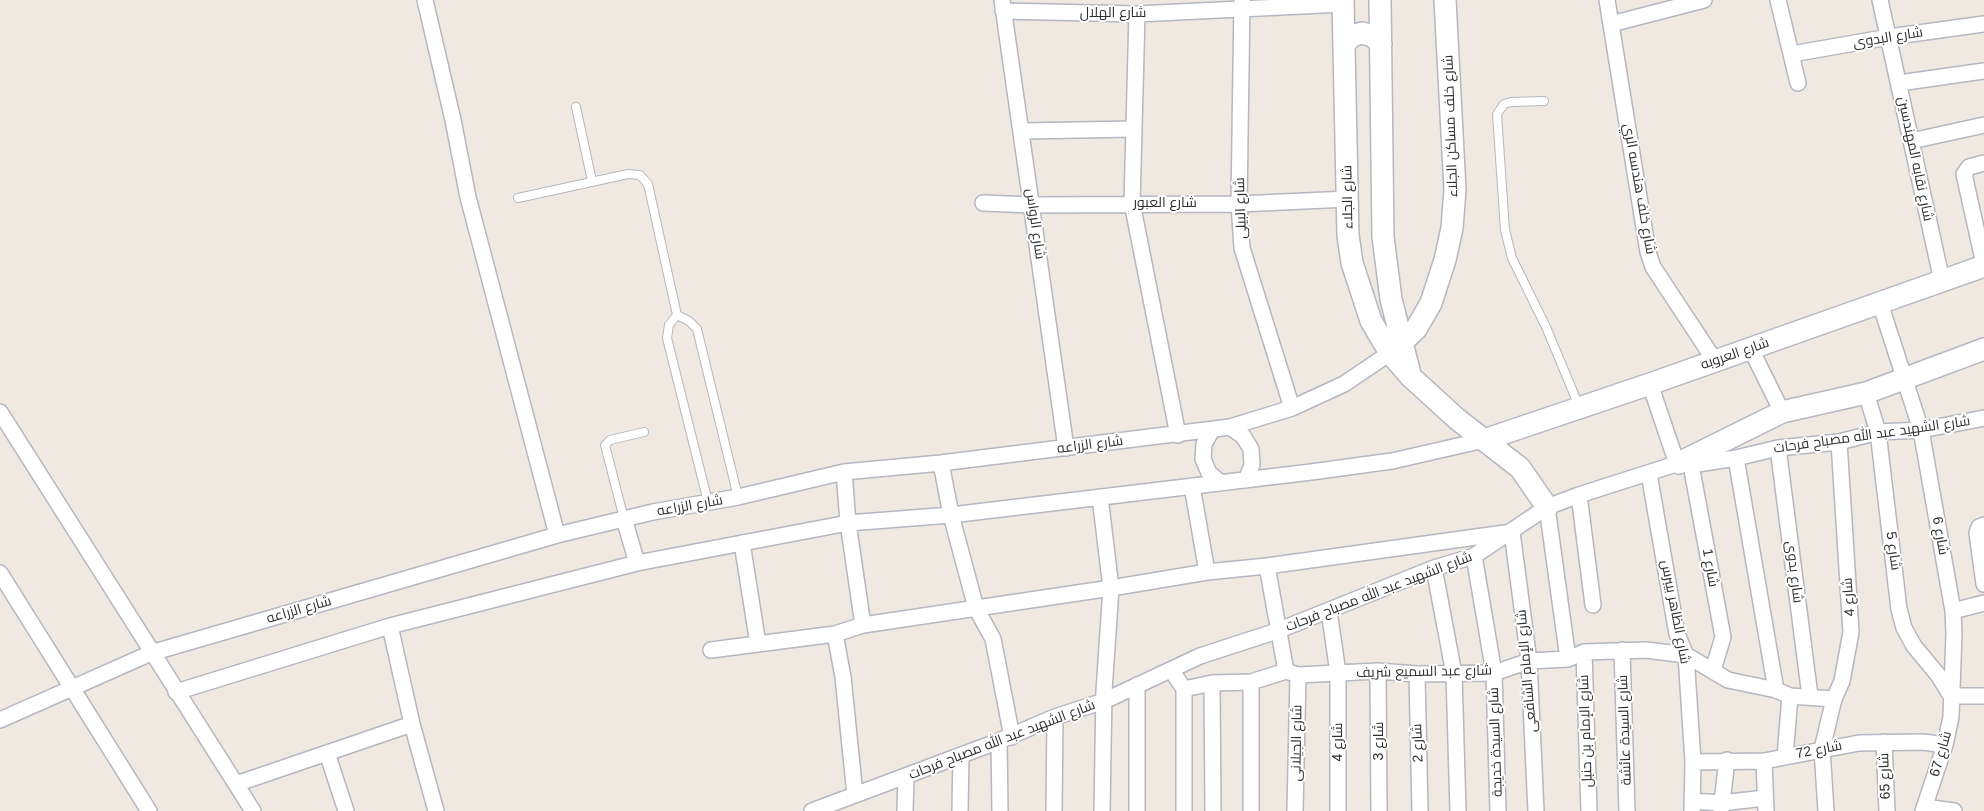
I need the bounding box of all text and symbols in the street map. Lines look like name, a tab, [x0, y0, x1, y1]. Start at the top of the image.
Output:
street label: شارع الهلال	[1080, 5, 1146, 21]
street label: شارع البدوى	[1852, 24, 1924, 52]
street label: شارع خلف مساكن الجلاء	[1440, 55, 1462, 197]
street label: شارع نقابه المهندسين	[1894, 95, 1936, 223]
street label: شارع خلف هندسه الري	[1619, 122, 1659, 256]
street label: شارع الجلاء	[1339, 165, 1357, 229]
street label: شارع البيلى	[1232, 177, 1250, 239]
street label: شارع الرواس	[1022, 188, 1048, 260]
street label: شارع العبور	[1133, 195, 1197, 211]
street label: شارع العروبه	[1699, 334, 1771, 374]
street label: شارع الشهيد عبد الله مصباح فرحات	[1773, 413, 1971, 457]
street label: شارع الزراعه	[1056, 433, 1124, 457]
street label: شارع الزراعه	[656, 492, 724, 520]
street label: شارع 6	[1928, 515, 1952, 557]
street label: شارع 5	[1882, 531, 1904, 571]
street label: شارع بدوى	[1782, 540, 1806, 604]
street label: شارع 1	[1698, 547, 1722, 589]
street label: شارع الشهيد عبد الله مصباح فرحات	[1283, 549, 1475, 635]
street label: شارع الظاهر بيبرس	[1657, 559, 1693, 665]
street label: شارع 4	[1839, 577, 1859, 617]
street label: شارع الزراعه	[265, 593, 333, 627]
street label: شارع الإمام الشافعى	[1513, 609, 1541, 733]
street label: شارع عبد السميع شريف	[1356, 662, 1492, 682]
street label: شارع الإمام بن حنبل	[1576, 674, 1596, 788]
street label: شارع السيدة عائشة	[1615, 674, 1635, 786]
street label: شارع السيدة خديجة	[1486, 687, 1506, 797]
street label: شارع الشهيد عبد الله مصباح فرحات	[906, 697, 1098, 783]
street label: شارع الجيلانى	[1288, 705, 1306, 781]
street label: شارع 3	[1371, 722, 1387, 760]
street label: شارع 4	[1330, 723, 1346, 761]
street label: شارع 2	[1409, 723, 1427, 763]
street label: شارع 67	[1927, 729, 1955, 779]
street label: شارع 72	[1795, 737, 1843, 763]
street label: شارع 65	[1876, 752, 1894, 800]

